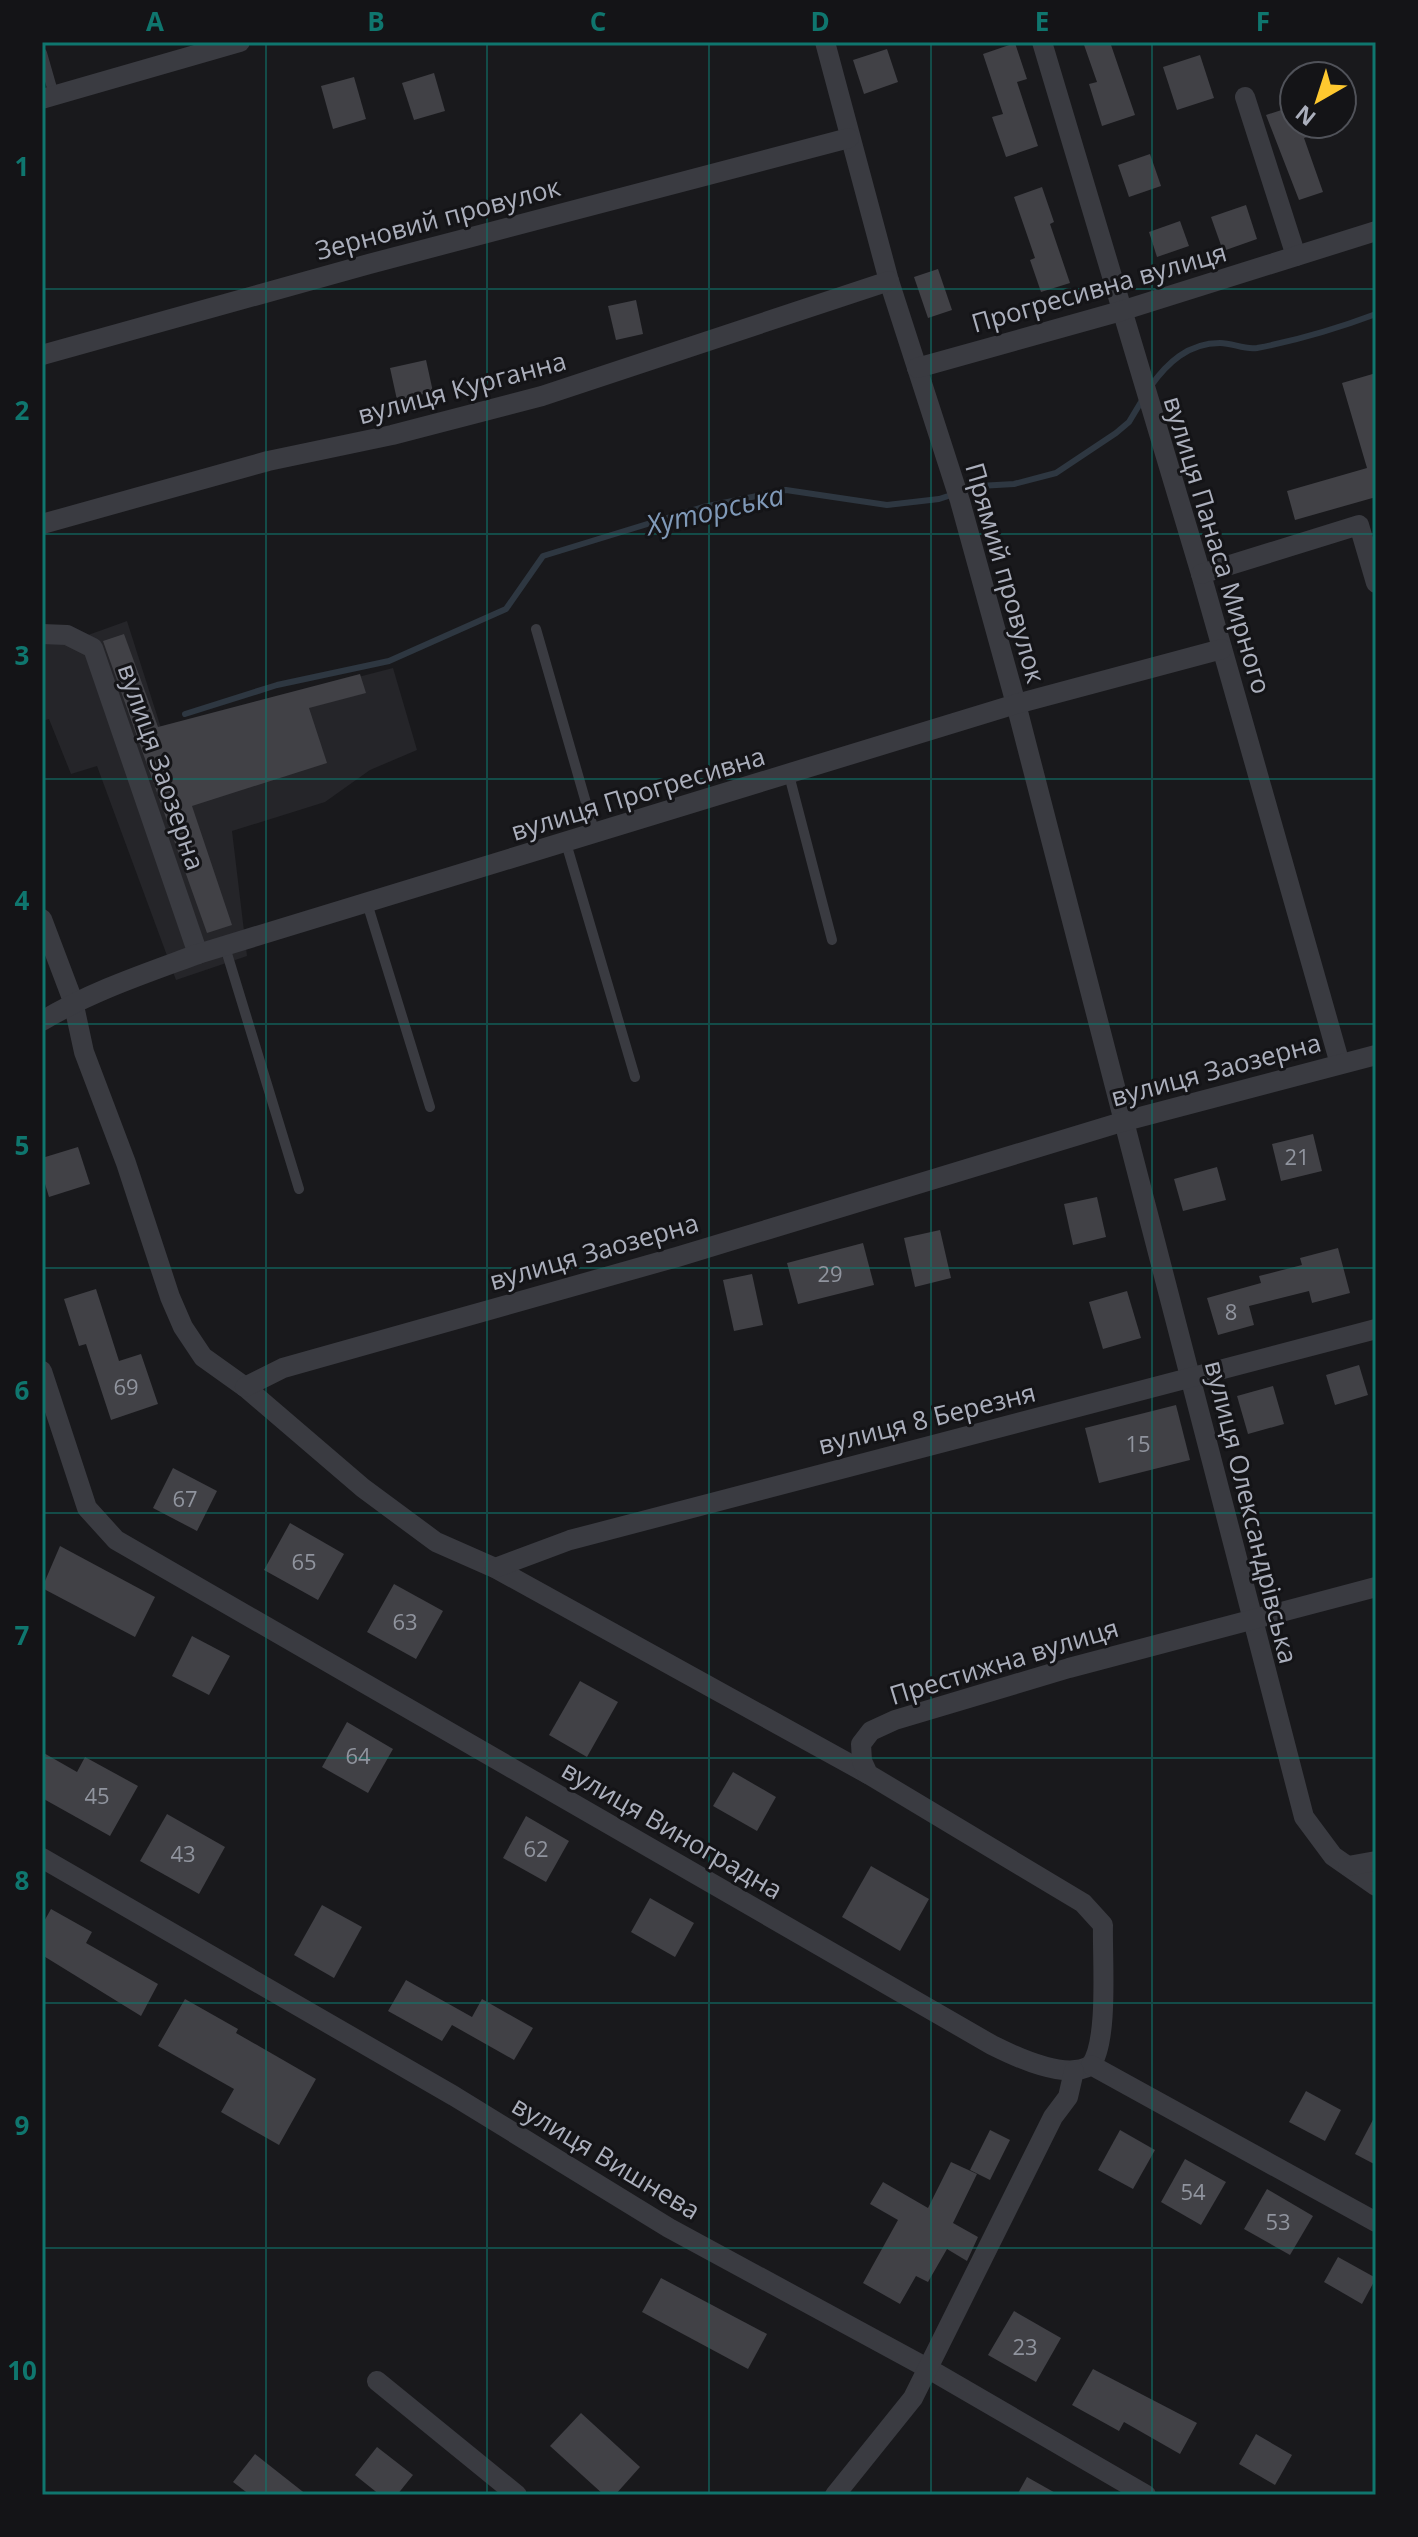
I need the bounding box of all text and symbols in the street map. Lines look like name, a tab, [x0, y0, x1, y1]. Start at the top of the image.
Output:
text: A	[146, 3, 164, 39]
text: B	[367, 3, 385, 39]
text: C	[590, 3, 606, 39]
text: D	[810, 3, 830, 39]
text: E	[1035, 3, 1049, 39]
text: F	[1256, 3, 1270, 39]
north arrow	[1278, 60, 1358, 140]
text: N	[1288, 99, 1321, 134]
text: 1	[15, 148, 29, 184]
street label: Зерновий провулок	[311, 168, 565, 268]
street label: Прогресивна вулиця	[967, 233, 1230, 341]
street label: вулиця Курганна	[353, 342, 570, 432]
street label: вулиця Панаса Мирного	[1155, 391, 1280, 698]
text: 2	[15, 392, 30, 428]
street label: Прямий провулок	[957, 458, 1055, 688]
water label: Хуторська	[640, 475, 788, 544]
text: 3	[15, 637, 29, 673]
street label: вулиця Заозерна	[110, 659, 214, 875]
street label: вулиця Прогресивна	[506, 737, 769, 849]
text: 4	[15, 882, 30, 918]
street label: вулиця Заозерна	[1107, 1024, 1325, 1114]
text: 5	[15, 1127, 29, 1163]
house number: 21	[1284, 1141, 1310, 1171]
street label: вулиця Заозерна	[485, 1204, 703, 1298]
house number: 29	[817, 1258, 843, 1288]
house number: 8	[1225, 1296, 1237, 1326]
street label: вулиця Олександрівська	[1197, 1356, 1307, 1667]
house number: 69	[113, 1371, 139, 1401]
text: 6	[15, 1372, 30, 1408]
street label: вулиця 8 Березня	[814, 1374, 1039, 1462]
house number: 15	[1125, 1428, 1151, 1458]
house number: 67	[172, 1483, 198, 1513]
house number: 65	[291, 1546, 317, 1576]
house number: 63	[392, 1606, 418, 1636]
street label: Престижна вулиця	[885, 1609, 1123, 1713]
text: 7	[15, 1617, 30, 1653]
house number: 64	[345, 1740, 371, 1770]
street label: вулиця Виноградна	[555, 1751, 790, 1907]
house number: 45	[84, 1780, 110, 1810]
house number: 62	[523, 1833, 549, 1863]
house number: 43	[170, 1838, 196, 1868]
text: 8	[15, 1862, 29, 1898]
street label: вулиця Вишнева	[506, 2087, 707, 2228]
text: 9	[15, 2107, 29, 2143]
house number: 54	[1180, 2176, 1206, 2206]
house number: 53	[1265, 2206, 1291, 2236]
house number: 23	[1012, 2331, 1038, 2361]
text: 10	[7, 2352, 37, 2388]

